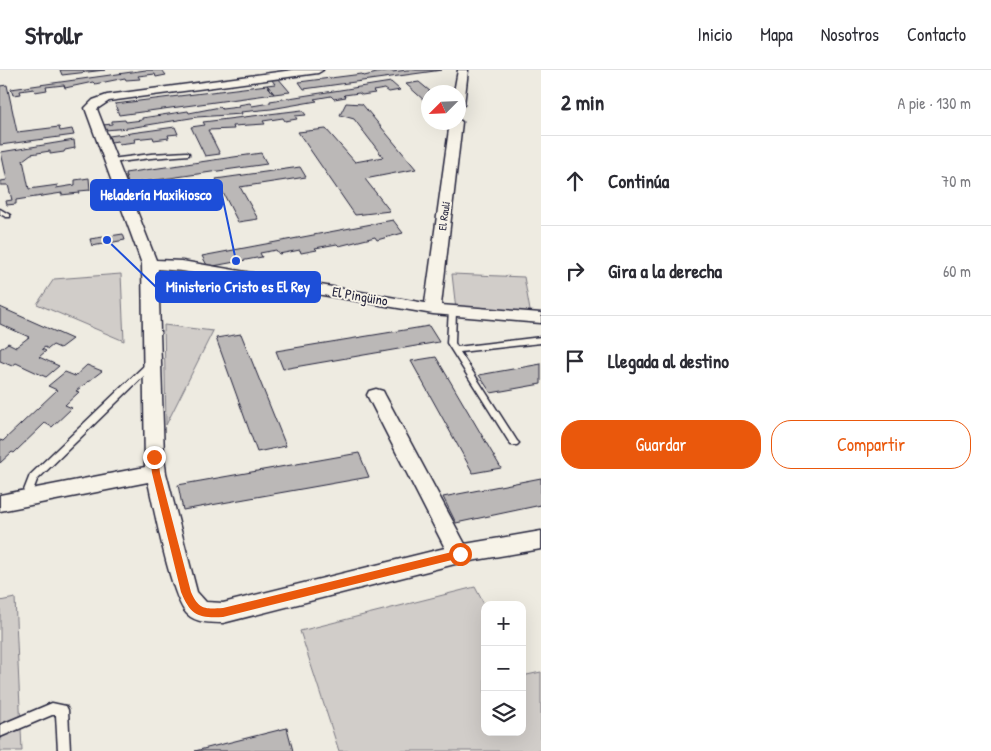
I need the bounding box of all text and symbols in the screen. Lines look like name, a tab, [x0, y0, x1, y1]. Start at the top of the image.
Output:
text: Strollr	[25, 19, 83, 51]
text: Inicio	[698, 22, 732, 47]
text: Mapa	[760, 22, 793, 47]
text: Nosotros	[821, 22, 879, 47]
text: Contacto	[907, 22, 966, 47]
north arrow	[421, 85, 466, 130]
text: 2 min	[561, 88, 604, 117]
text: A pie · 130 m	[897, 92, 971, 114]
icon: ahead	[561, 167, 589, 195]
text: Continúa	[608, 168, 669, 194]
text: 70 m	[941, 170, 971, 192]
callout: Heladería Maxikiosco	[91, 180, 222, 210]
text: Heladería Maxikiosco	[100, 184, 212, 205]
street label: El Raulí	[435, 200, 453, 232]
icon: right	[561, 257, 589, 285]
text: Gira a la derecha	[608, 258, 722, 284]
text: 60 m	[943, 260, 971, 282]
callout: Ministerio Cristo es El Rey	[156, 272, 320, 302]
text: Ministerio Cristo es El Rey	[166, 276, 311, 298]
street label: El Pingüino	[331, 281, 390, 311]
icon: arrive	[561, 347, 589, 375]
text: Llegada al destino	[608, 348, 729, 374]
button: Guardar	[561, 420, 761, 469]
button: Compartir	[771, 420, 971, 469]
route end	[143, 446, 166, 469]
route start	[449, 543, 472, 566]
map controls	[481, 601, 526, 736]
button: +	[481, 601, 526, 646]
button: −	[481, 646, 526, 691]
button: layers	[481, 691, 526, 736]

